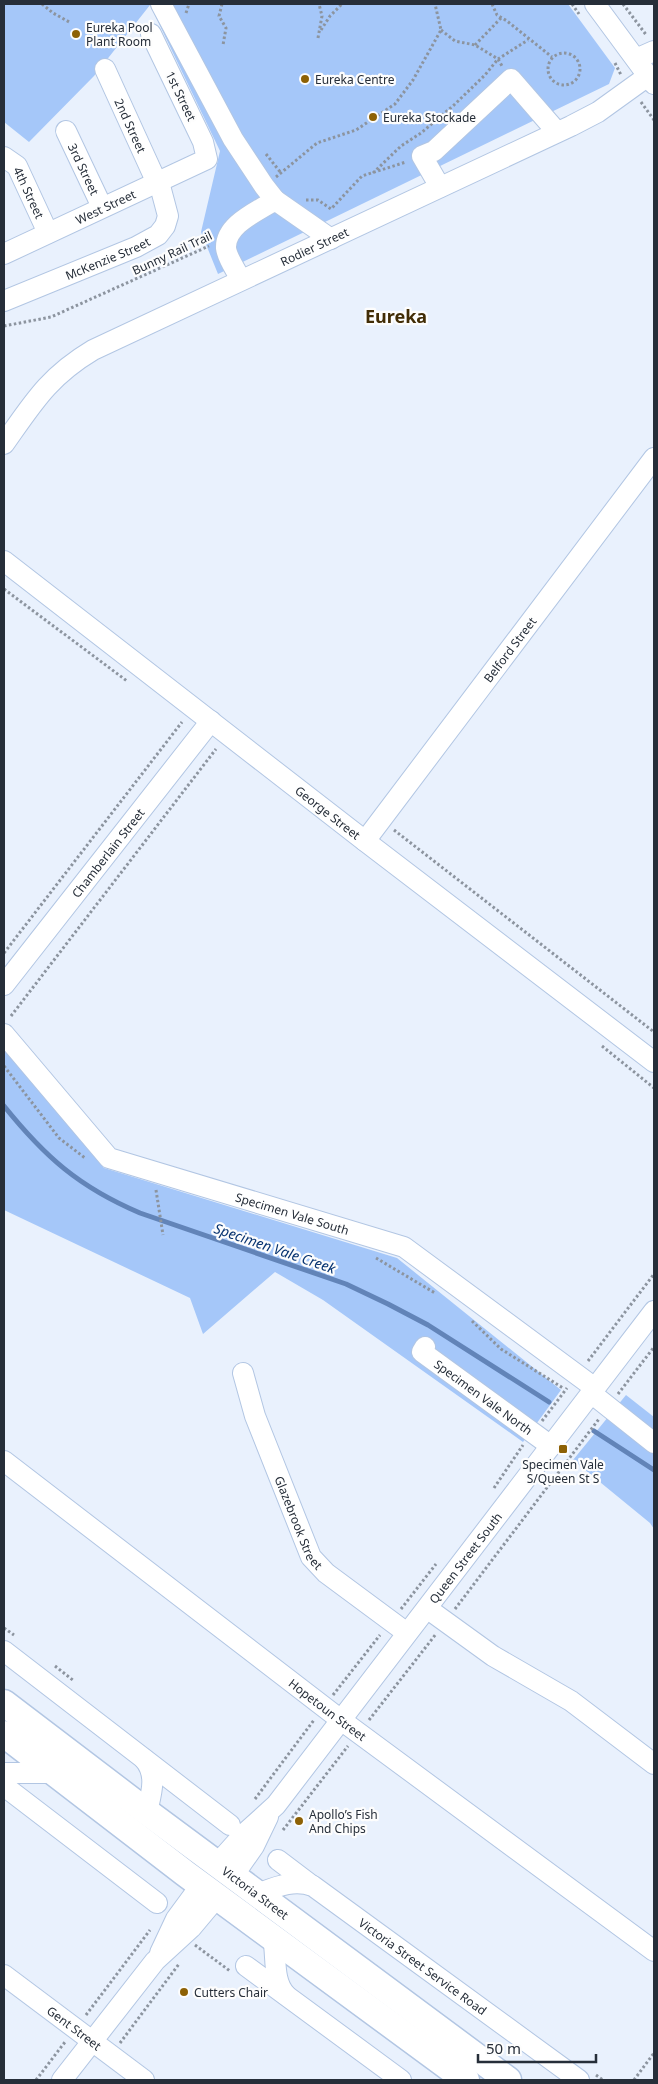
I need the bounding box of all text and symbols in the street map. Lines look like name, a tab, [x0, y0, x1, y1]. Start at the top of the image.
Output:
place label: Eureka Pool Plant Room	[86, 19, 153, 50]
marker: Eureka Pool Plant Room	[70, 28, 82, 40]
street label: 1st Street	[162, 68, 201, 124]
place label: Eureka Centre	[315, 71, 395, 88]
marker: Eureka Centre	[299, 73, 311, 85]
street label: 2nd Street	[111, 95, 151, 156]
place label: Eureka Stockade	[383, 109, 476, 126]
marker: Eureka Stockade	[367, 111, 379, 123]
street label: 3rd Street	[64, 140, 104, 198]
street label: 4th Street	[10, 164, 49, 222]
street label: West Street	[73, 185, 139, 228]
street label: Rodier Street	[277, 223, 352, 270]
street label: Bunny Rail Trail	[129, 227, 215, 279]
street label: McKenzie Street	[63, 232, 153, 284]
district label: Eureka	[365, 304, 427, 328]
street label: Belford Street	[479, 613, 540, 686]
street label: George Street	[292, 782, 365, 843]
street label: Chamberlain Street	[67, 804, 148, 901]
street label: Specimen Vale South	[233, 1188, 351, 1238]
water label: Specimen Vale Creek	[212, 1218, 339, 1278]
street label: Specimen Vale North	[431, 1355, 536, 1438]
marker: Specimen Vale S/Queen St S	[557, 1443, 569, 1455]
place label: Specimen Vale S/Queen St S	[522, 1456, 604, 1487]
street label: Glazebrook Street	[271, 1473, 327, 1574]
street label: Queen Street South	[425, 1509, 506, 1607]
street label: Hopetoun Street	[285, 1674, 370, 1745]
place label: Apollo’s Fish And Chips	[309, 1806, 378, 1837]
marker: Apollo’s Fish And Chips	[293, 1815, 305, 1827]
street label: Victoria Street	[219, 1862, 293, 1923]
street label: Victoria Street Service Road	[356, 1914, 490, 2019]
place label: Cutters Chair	[194, 1984, 268, 2001]
marker: Cutters Chair	[178, 1986, 190, 1998]
street label: Gent Street	[44, 2002, 106, 2054]
scale bar	[478, 2032, 596, 2064]
text: 50 m	[486, 2038, 521, 2058]

